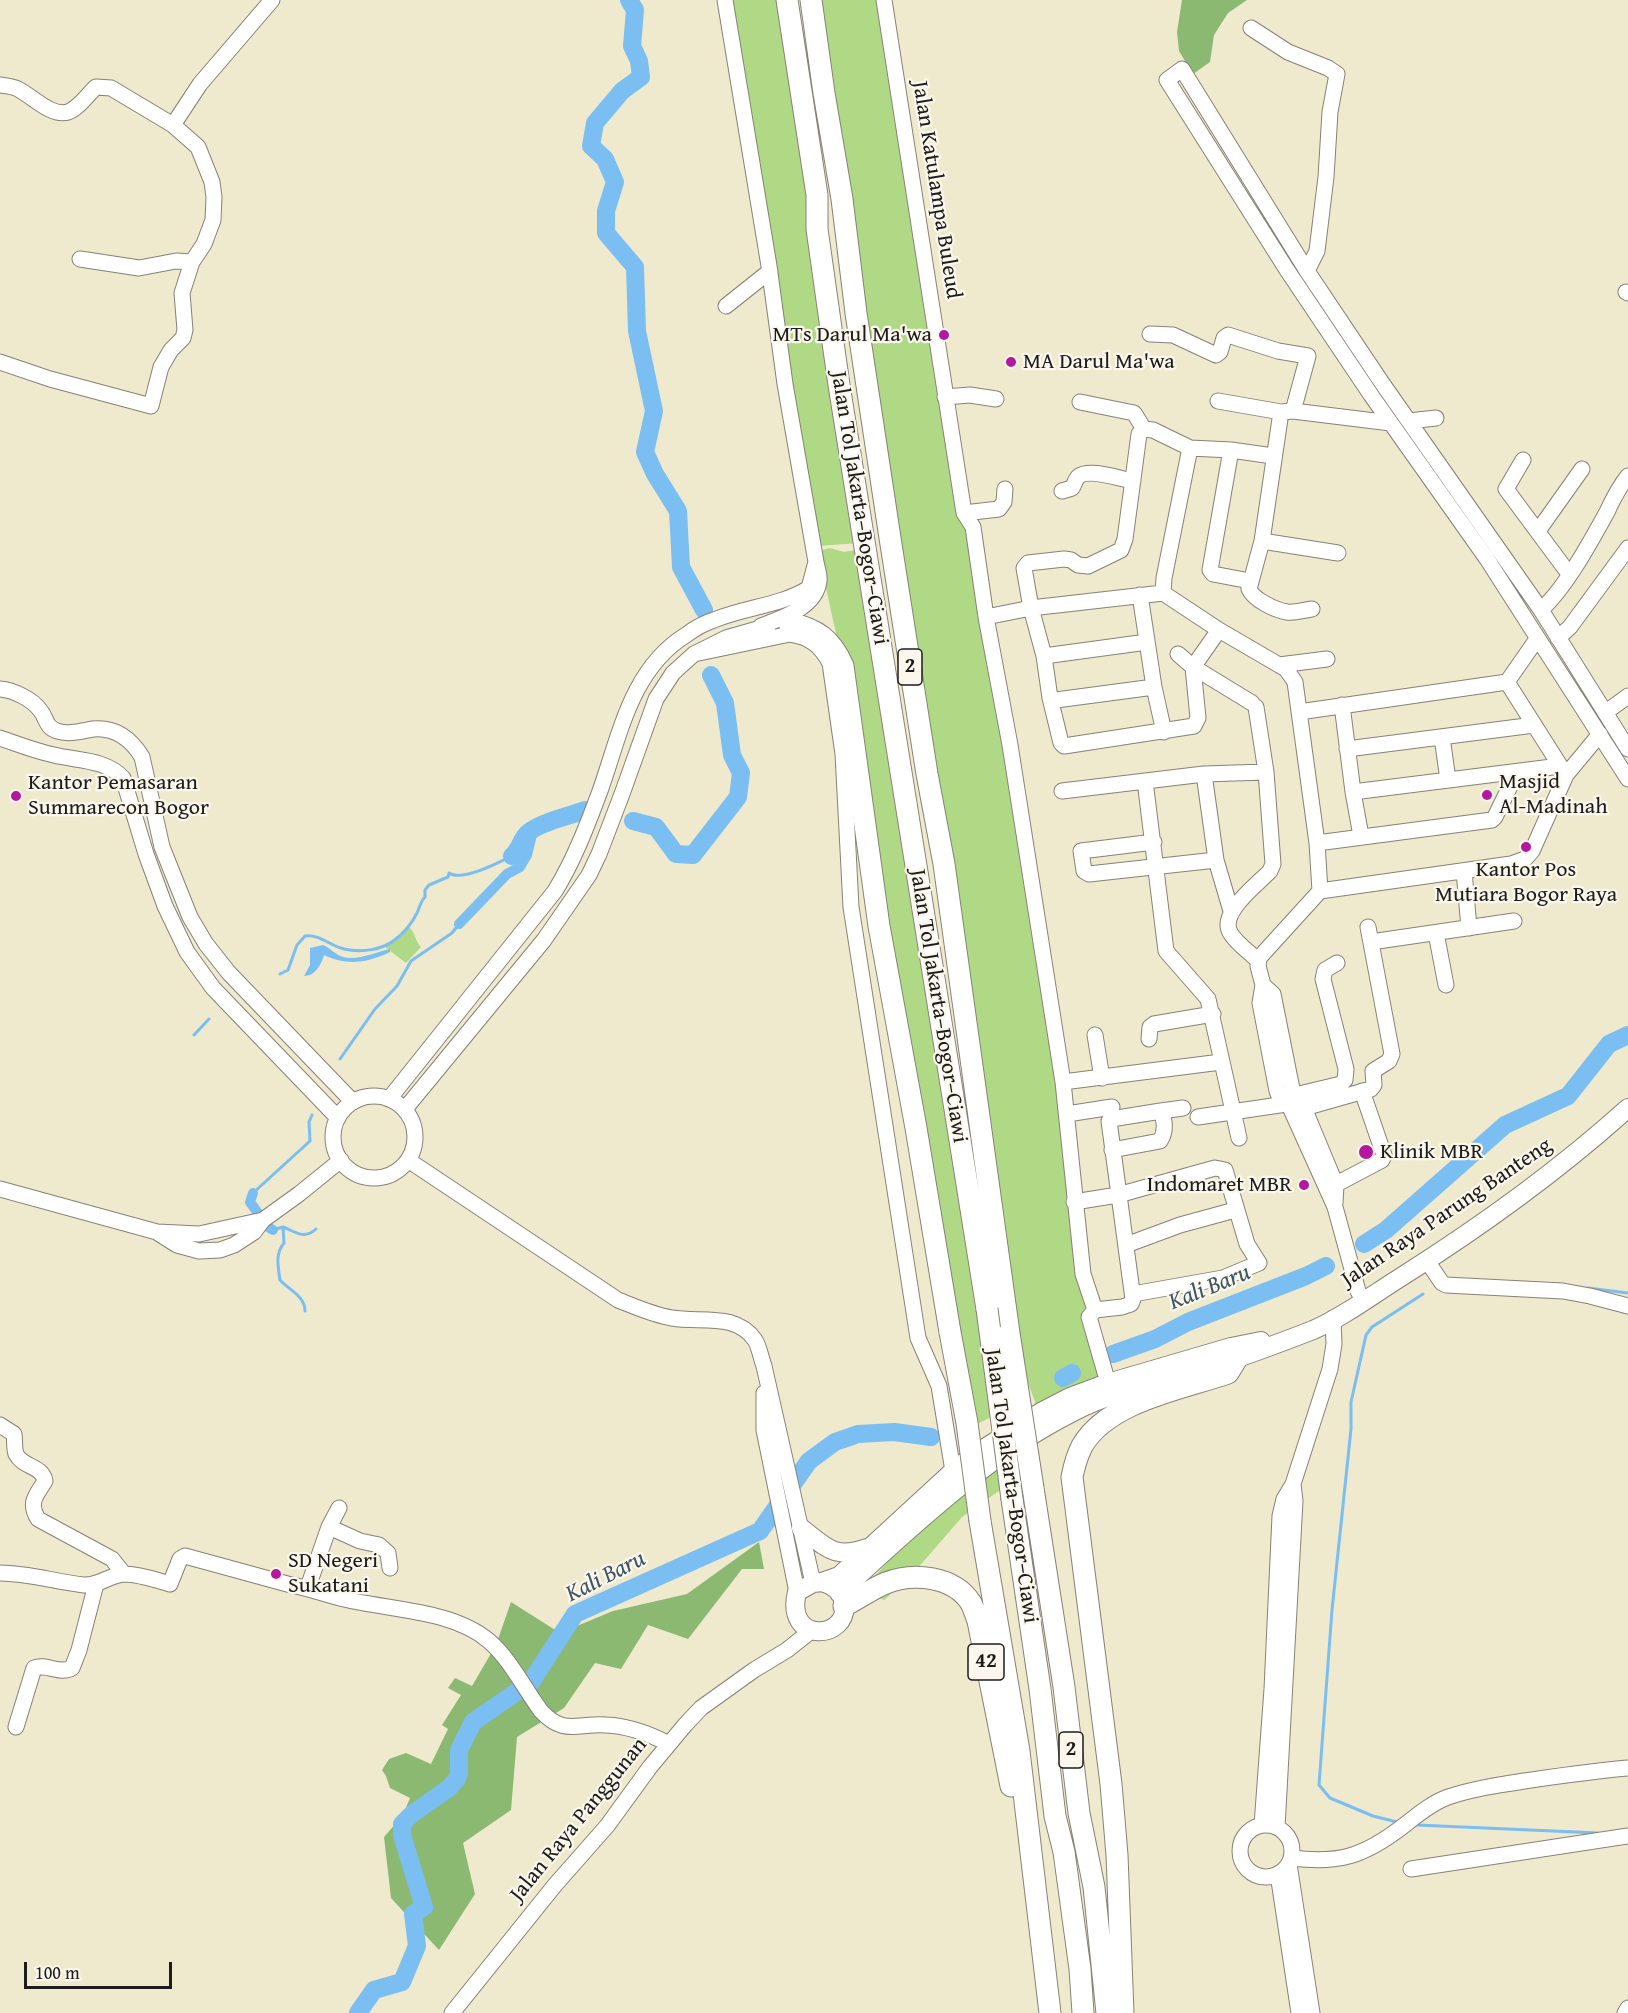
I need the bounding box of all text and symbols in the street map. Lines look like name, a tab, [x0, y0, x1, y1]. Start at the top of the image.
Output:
street label: Jalan Katulampa Buleud	[906, 79, 966, 301]
place label: MTs Darul Ma'wa	[773, 322, 932, 348]
marker: MTs Darul Ma'wa	[937, 328, 951, 342]
place label: MA Darul Ma'wa	[1023, 349, 1175, 375]
marker: MA Darul Ma'wa	[1004, 355, 1018, 369]
street label: Jalan Tol Jakarta–Bogor–Ciawi	[824, 369, 894, 647]
road number: 2	[898, 649, 922, 685]
place label: Masjid Al-Madinah	[1499, 769, 1608, 820]
place label: Kantor Pemasaran Summarecon Bogor	[28, 770, 209, 822]
marker: Masjid Al-Madinah	[1480, 788, 1494, 802]
marker: Kantor Pemasaran Summarecon Bogor	[9, 789, 23, 803]
marker: Kantor Pos Mutiara Bogor Raya	[1519, 840, 1533, 854]
place label: Kantor Pos Mutiara Bogor Raya	[1435, 857, 1617, 908]
street label: Jalan Tol Jakarta–Bogor–Ciawi	[903, 867, 973, 1145]
street label: Jalan Raya Parung Banteng	[1337, 1133, 1557, 1293]
place label: Klinik MBR	[1380, 1139, 1483, 1165]
marker: Klinik MBR	[1357, 1143, 1375, 1161]
place label: Indomaret MBR	[1147, 1172, 1292, 1198]
marker: Indomaret MBR	[1297, 1178, 1311, 1192]
water label: Kali Baru	[1165, 1259, 1255, 1317]
street label: Jalan Tol Jakarta–Bogor–Ciawi	[979, 1347, 1043, 1625]
water label: Kali Baru	[561, 1545, 651, 1609]
place label: SD Negeri Sukatani	[288, 1548, 378, 1600]
marker: SD Negeri Sukatani	[269, 1567, 283, 1581]
road number: 42	[968, 1644, 1004, 1680]
road number: 2	[1059, 1732, 1083, 1768]
street label: Jalan Raya Panggunan	[505, 1733, 653, 1907]
scale bar	[27, 1950, 176, 1988]
text: 100 m	[35, 1959, 80, 1986]

